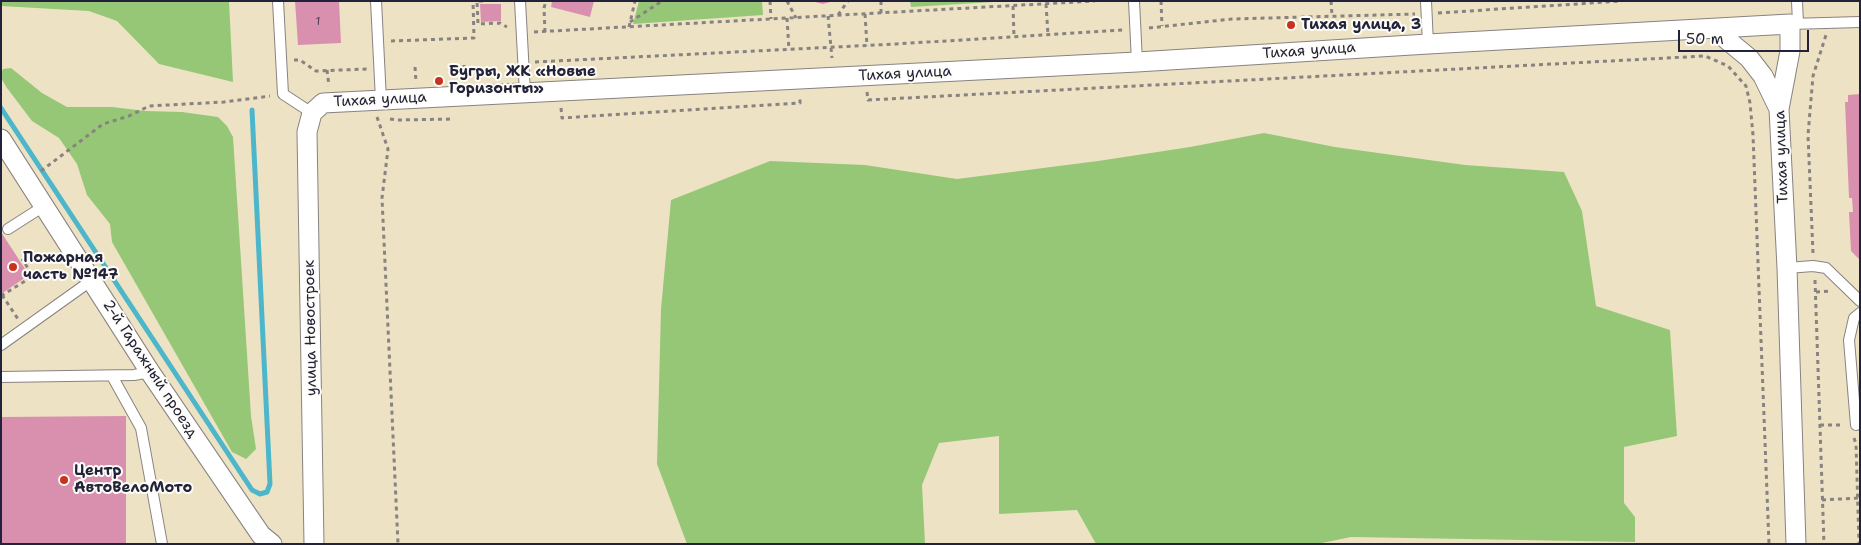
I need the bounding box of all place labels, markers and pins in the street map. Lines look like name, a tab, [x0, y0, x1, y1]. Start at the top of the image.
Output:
place label: Тихая улица, 3	[1301, 16, 1421, 34]
marker: Тихая улица, 3	[1285, 19, 1297, 31]
place label: Бугры, ЖК «Новые Горизонты»	[449, 63, 596, 98]
marker: Бугры, ЖК «Новые Горизонты»	[433, 75, 445, 87]
place label: Пожарная часть №147	[23, 249, 118, 284]
marker: Пожарная часть №147	[7, 261, 19, 273]
place label: Центр АвтоВелоМото	[74, 462, 192, 497]
marker: Центр АвтоВелоМото	[58, 474, 70, 486]

